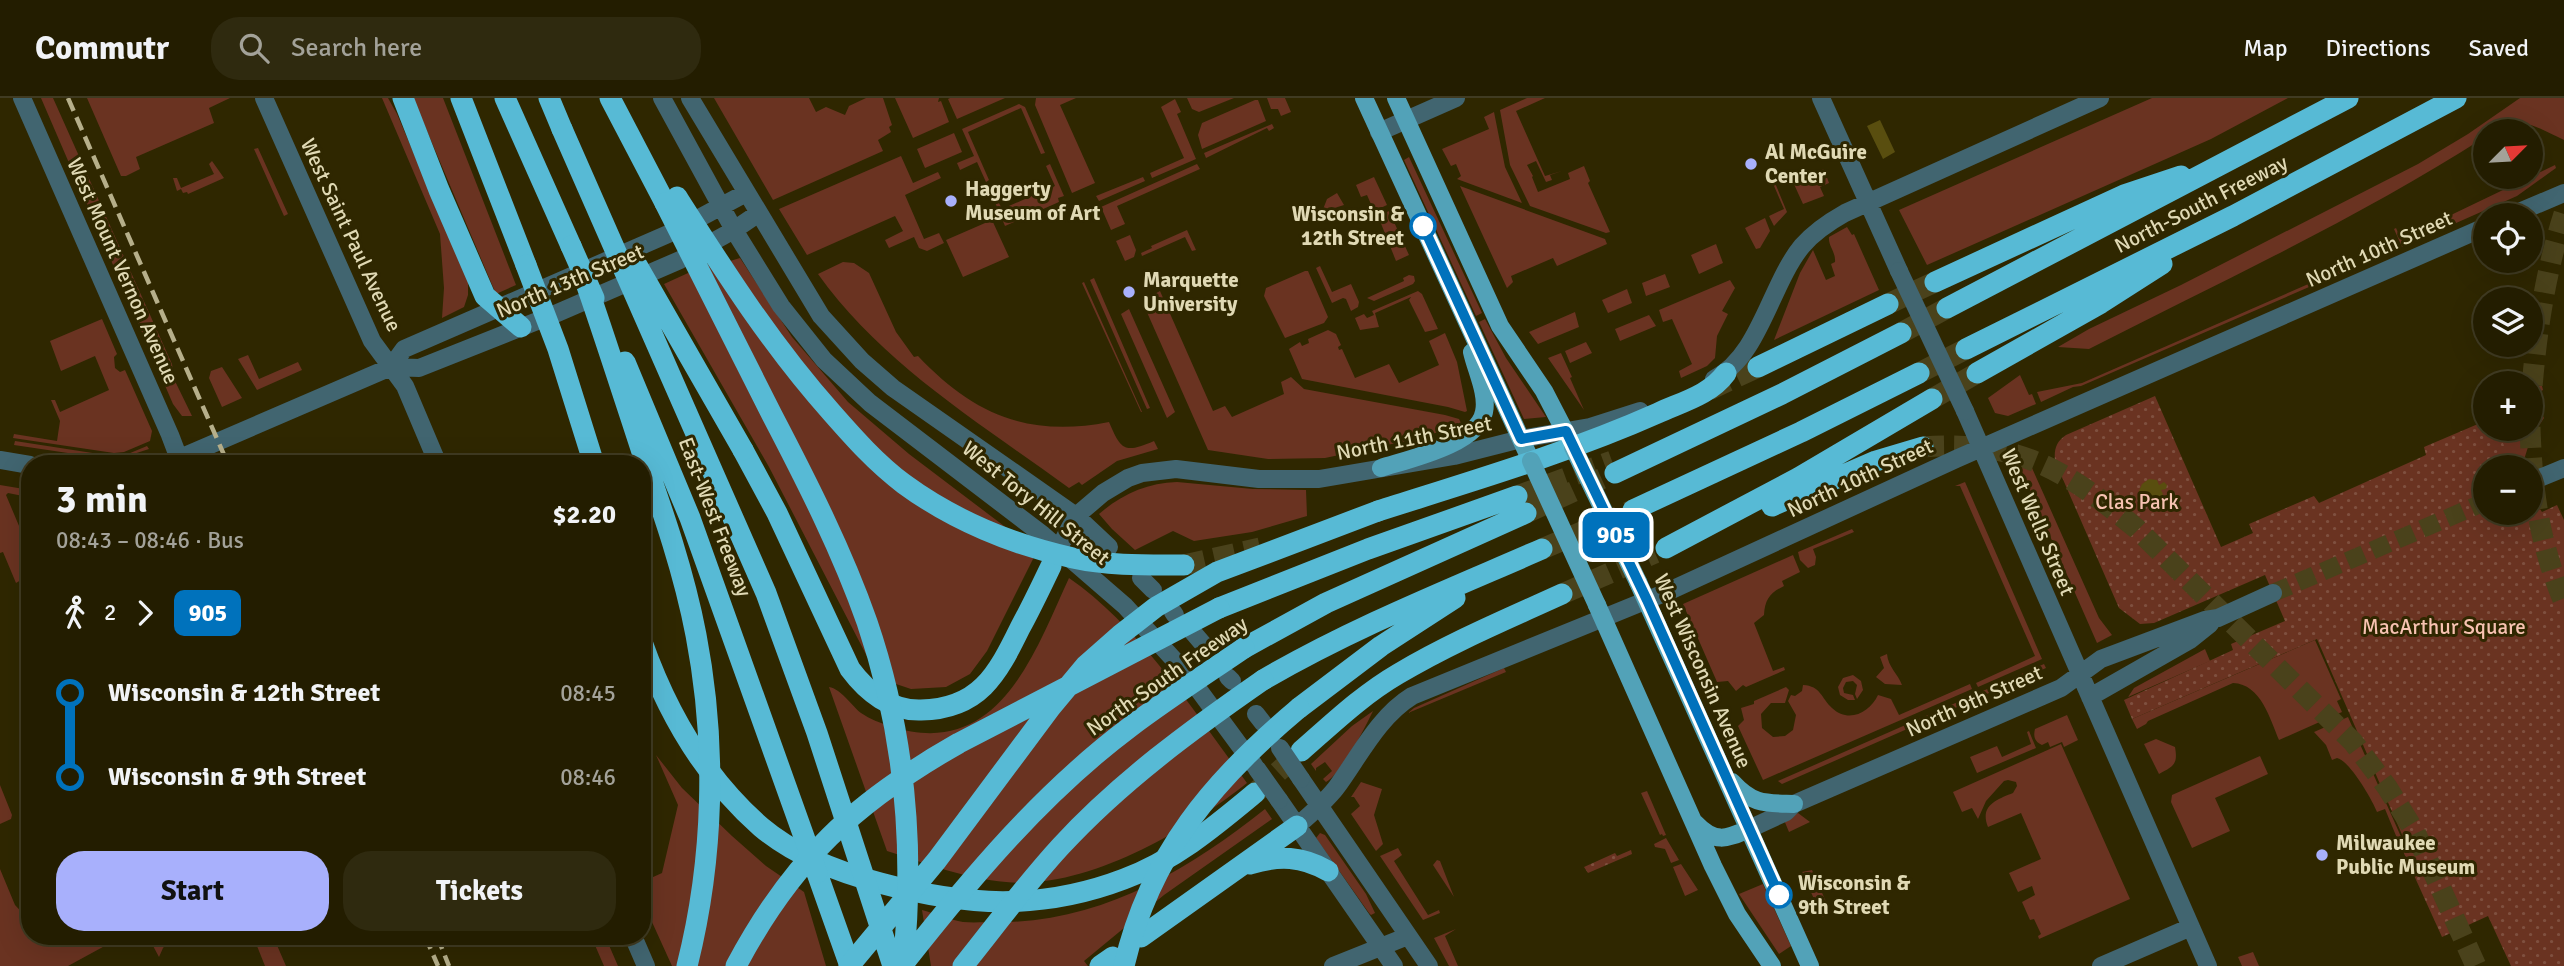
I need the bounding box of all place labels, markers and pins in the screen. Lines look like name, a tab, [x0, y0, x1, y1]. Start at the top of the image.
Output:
place label: Al McGuire Center	[1765, 139, 1867, 189]
marker: Al McGuire Center	[1743, 156, 1759, 172]
place label: Haggerty Museum of Art	[965, 176, 1101, 226]
marker: Haggerty Museum of Art	[943, 193, 959, 209]
place label: Wisconsin & 12th Street	[1292, 201, 1404, 251]
marker: Wisconsin & 12th Street	[1410, 213, 1436, 239]
place label: Marquette University	[1143, 267, 1239, 317]
marker: Marquette University	[1121, 284, 1137, 300]
place label: Milwaukee Public Museum	[2336, 830, 2475, 880]
marker: Milwaukee Public Museum	[2314, 847, 2330, 863]
place label: Wisconsin & 9th Street	[1798, 870, 1911, 920]
marker: Wisconsin & 9th Street	[1766, 882, 1792, 908]

